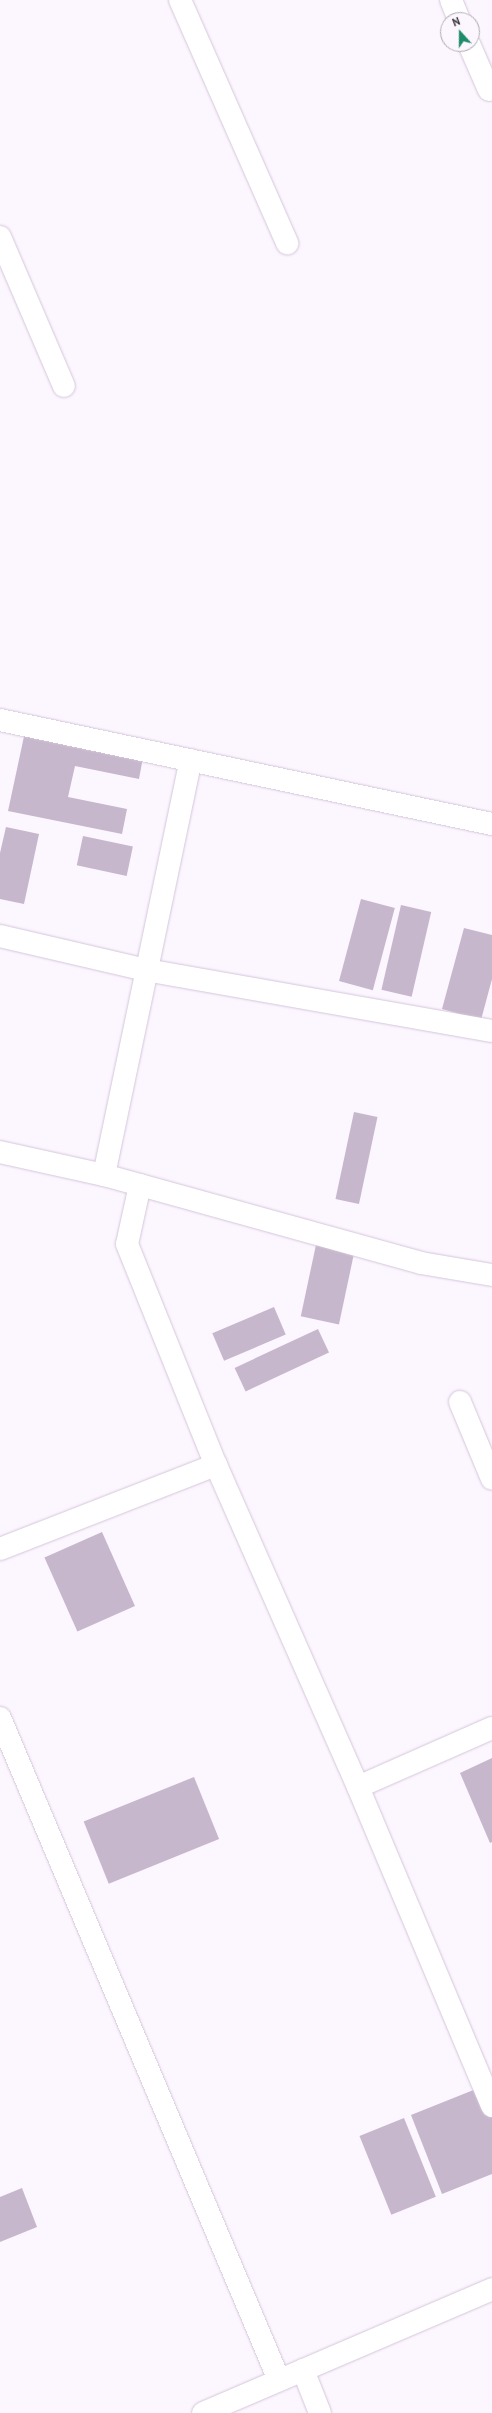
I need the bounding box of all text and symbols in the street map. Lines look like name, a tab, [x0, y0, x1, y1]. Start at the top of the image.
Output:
north arrow	[440, 12, 480, 52]
text: N	[450, 14, 462, 30]

